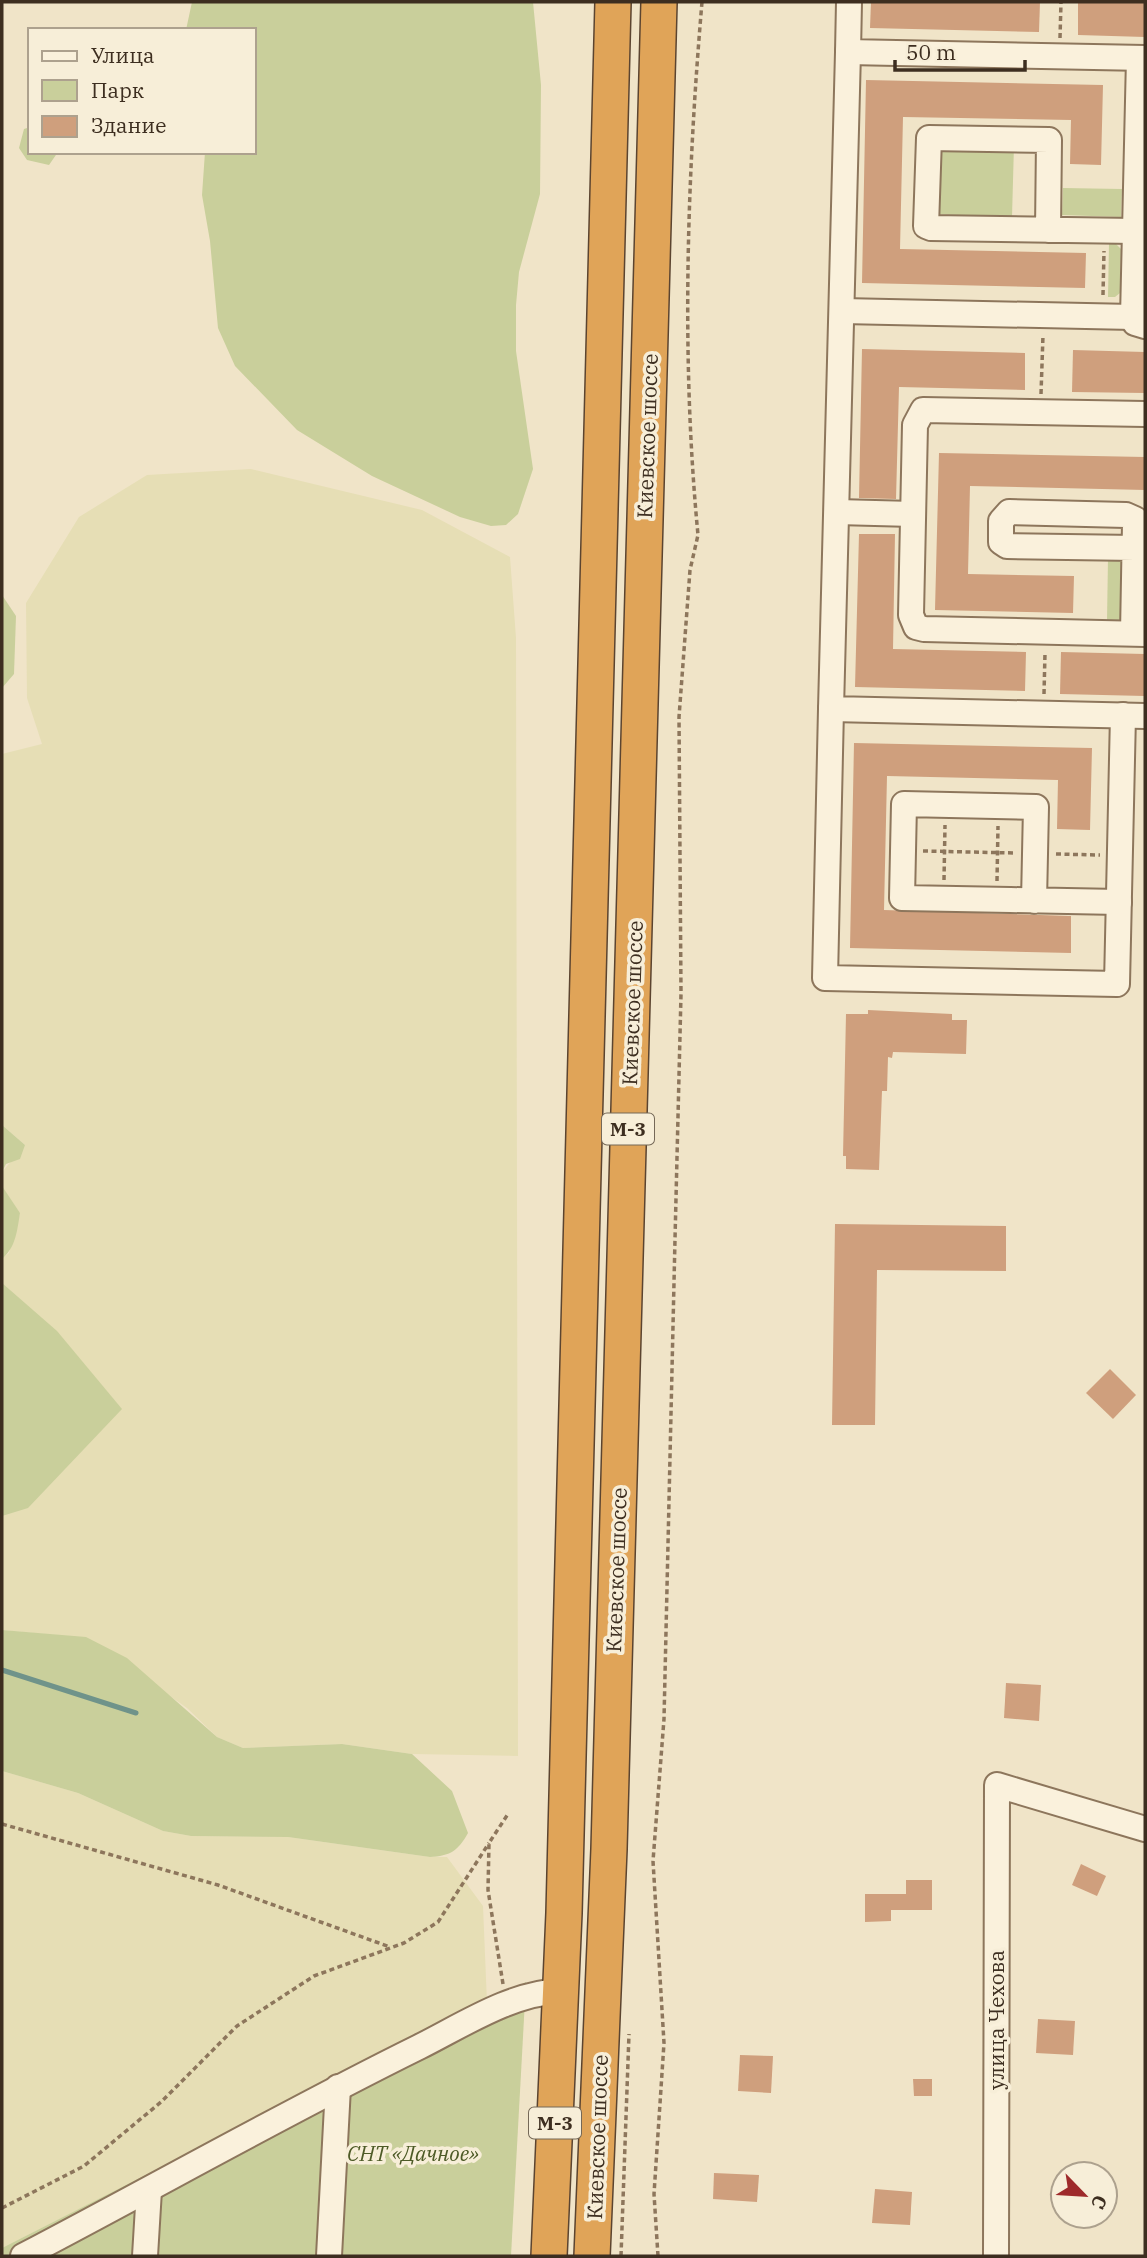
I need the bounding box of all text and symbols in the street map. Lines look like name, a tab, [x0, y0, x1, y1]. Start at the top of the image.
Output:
legend	[28, 28, 256, 154]
scale bar	[895, 28, 1024, 72]
text: 50 m	[906, 38, 956, 66]
text: Улица	[91, 41, 155, 69]
text: Парк	[91, 76, 144, 104]
text: Здание	[91, 111, 166, 139]
street label: Киевское шоссе	[630, 353, 664, 519]
street label: Киевское шоссе	[615, 920, 649, 1086]
road number: М-3	[602, 1114, 654, 1144]
street label: Киевское шоссе	[599, 1487, 633, 1653]
street label: улица Чехова	[982, 1950, 1010, 2090]
street label: Киевское шоссе	[580, 2054, 614, 2220]
road number: М-3	[529, 2108, 581, 2138]
park label: СНТ «Дачное»	[347, 2139, 479, 2167]
north arrow	[1049, 2160, 1119, 2230]
text: С	[1086, 2191, 1113, 2213]

